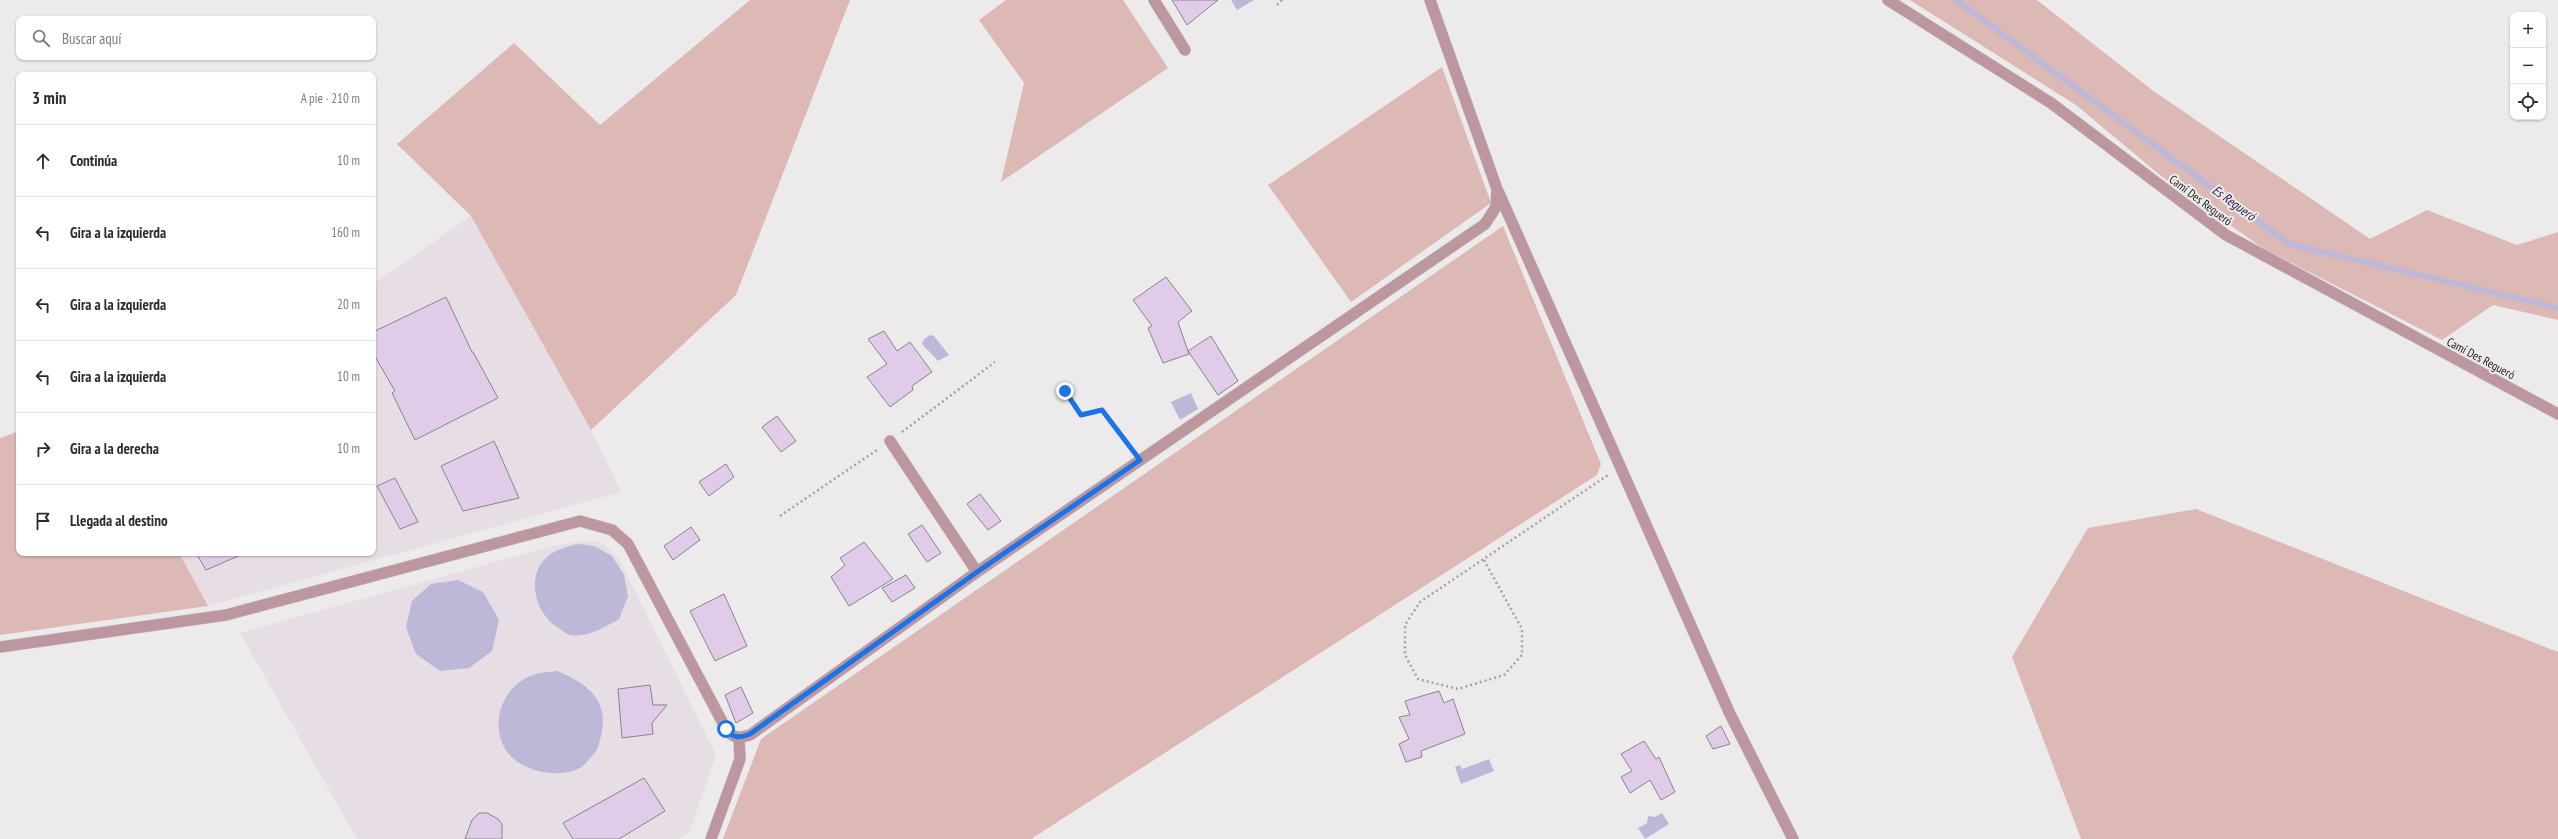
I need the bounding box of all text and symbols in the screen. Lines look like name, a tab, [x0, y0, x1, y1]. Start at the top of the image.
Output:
map controls	[2510, 12, 2546, 120]
button: +	[2510, 12, 2546, 48]
search box	[16, 16, 376, 60]
icon: search	[30, 27, 52, 49]
text: Buscar aquí	[62, 29, 122, 48]
button: −	[2510, 48, 2546, 84]
button: locate	[2510, 84, 2546, 120]
text: 3 min	[32, 87, 66, 109]
text: A pie · 210 m	[301, 90, 360, 107]
icon: ahead	[32, 150, 54, 172]
text: Continúa	[70, 151, 117, 170]
text: 10 m	[337, 152, 360, 169]
street label: Camí Des Regueró	[2167, 171, 2235, 229]
water label: Es Regueró	[2209, 182, 2260, 225]
icon: left	[32, 222, 54, 244]
text: Gira a la izquierda	[70, 223, 166, 242]
text: 160 m	[331, 224, 360, 241]
icon: left	[32, 294, 54, 316]
text: Gira a la izquierda	[70, 295, 166, 314]
text: 20 m	[337, 296, 360, 313]
street label: Camí Des Regueró	[2444, 334, 2518, 382]
icon: left	[32, 366, 54, 388]
text: Gira a la izquierda	[70, 367, 166, 386]
text: 10 m	[337, 368, 360, 385]
route end	[1056, 382, 1074, 400]
icon: right	[32, 438, 54, 460]
text: Gira a la derecha	[70, 439, 159, 458]
text: 10 m	[337, 440, 360, 457]
icon: arrive	[32, 510, 54, 532]
text: Llegada al destino	[70, 511, 168, 530]
route start	[717, 720, 735, 738]

